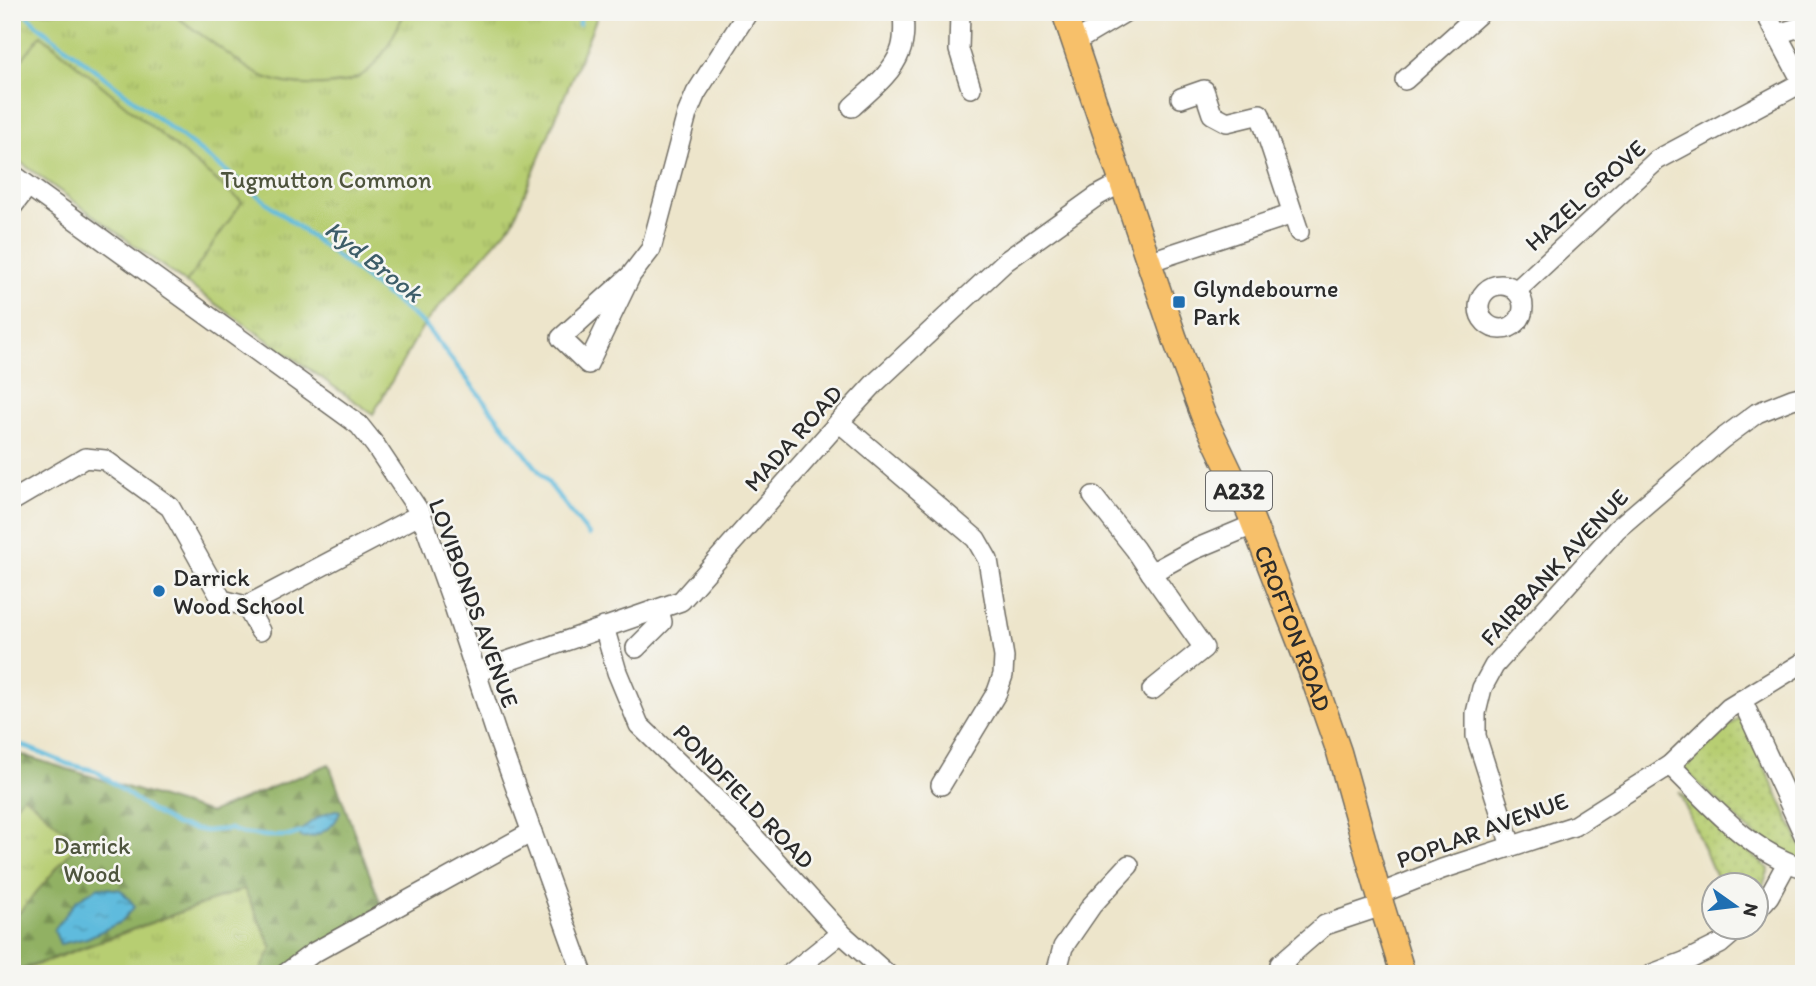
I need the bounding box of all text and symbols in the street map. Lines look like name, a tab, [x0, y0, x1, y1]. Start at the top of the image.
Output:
street label: HAZEL GROVE	[1519, 133, 1651, 257]
park label: Tugmutton Common	[220, 165, 432, 194]
water label: Kyd Brook	[319, 213, 430, 310]
place label: Glyndebourne Park	[1193, 274, 1338, 331]
marker: Glyndebourne Park	[1171, 294, 1187, 310]
street label: MADA ROAD	[738, 379, 849, 497]
road number: A232	[1206, 471, 1272, 510]
street label: FAIRBANK AVENUE	[1474, 483, 1634, 651]
street label: LOVIBONDS AVENUE	[423, 495, 525, 711]
street label: CROFTON ROAD	[1249, 541, 1338, 715]
place label: Darrick Wood School	[173, 563, 304, 620]
marker: Darrick Wood School	[151, 583, 167, 599]
street label: PONDFIELD ROAD	[667, 717, 821, 875]
street label: POPLAR AVENUE	[1392, 786, 1572, 874]
park label: Darrick Wood	[54, 831, 131, 888]
north arrow	[1700, 870, 1770, 940]
text: N	[1738, 901, 1764, 919]

